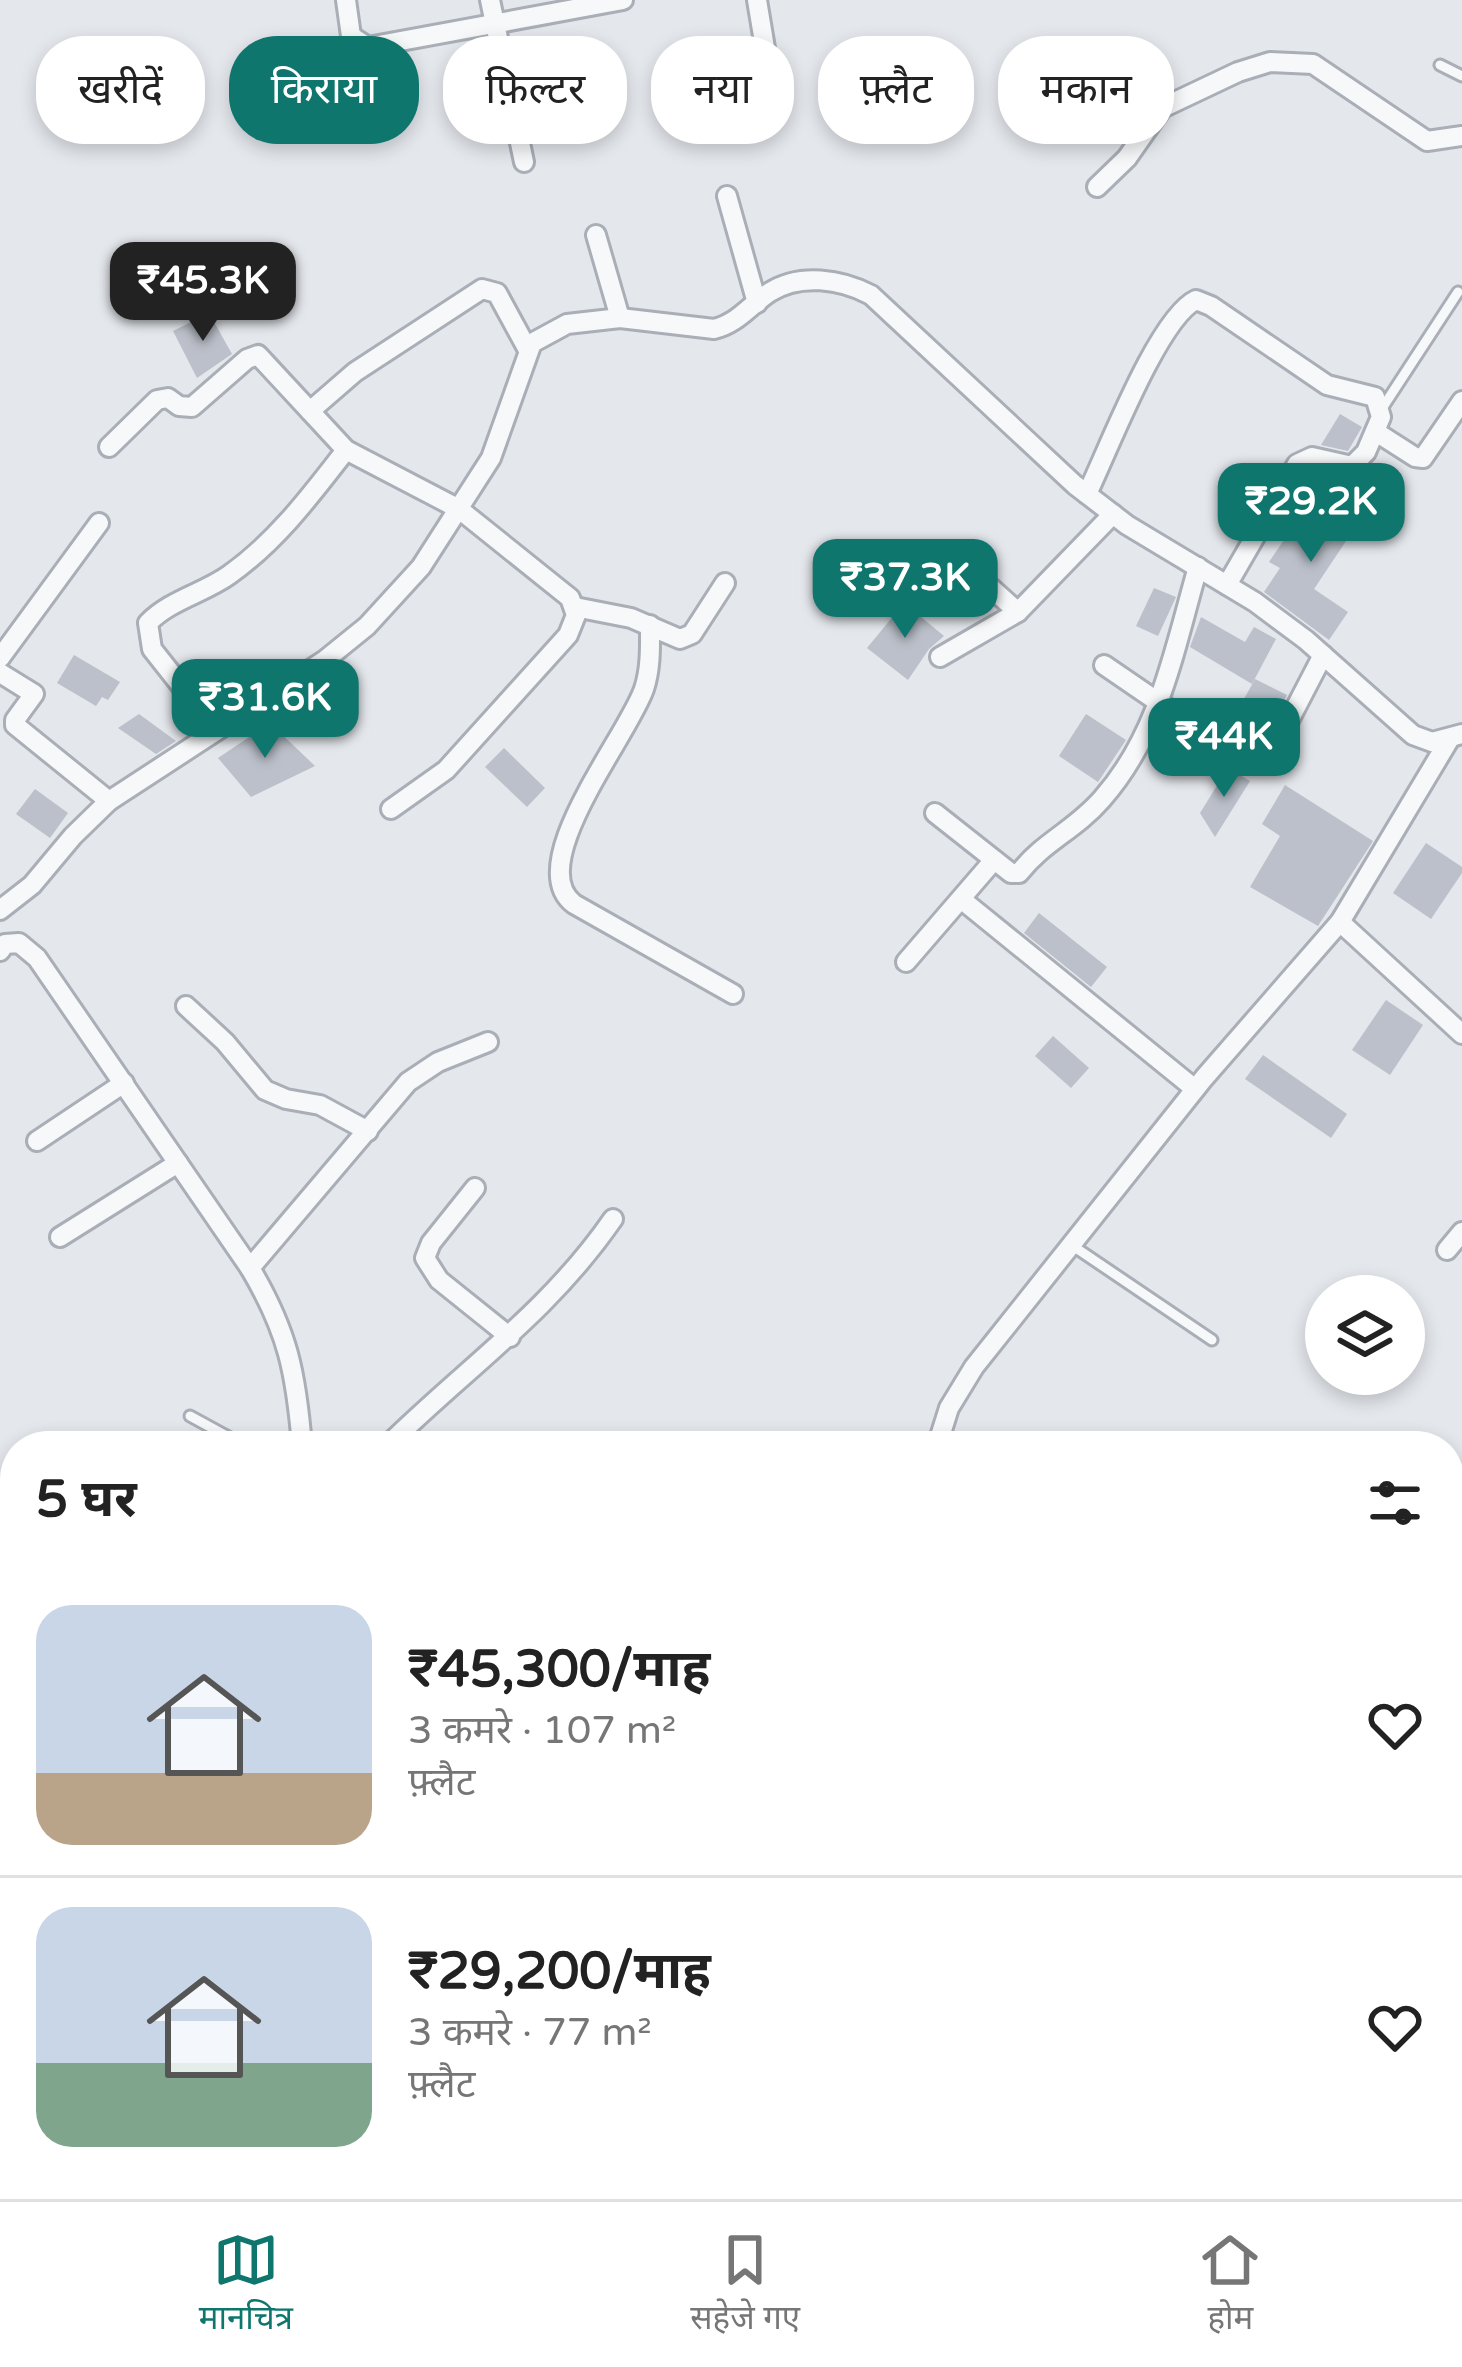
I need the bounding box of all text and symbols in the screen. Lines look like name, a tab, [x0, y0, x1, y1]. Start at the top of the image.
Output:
chip: खरीदें	[36, 36, 205, 144]
chip: किराया	[229, 36, 419, 144]
chip: फ़िल्टर	[443, 36, 627, 144]
chip: नया	[651, 36, 794, 144]
chip: फ़्लैट	[818, 36, 974, 144]
chip: मकान	[998, 36, 1174, 144]
pin: ₹45.3K	[105, 242, 301, 344]
text: ₹45.3K	[137, 257, 269, 304]
pin: ₹29.2K	[1213, 463, 1409, 565]
text: ₹29.2K	[1245, 478, 1377, 525]
pin: ₹37.3K	[807, 539, 1003, 641]
text: ₹37.3K	[840, 554, 970, 601]
pin: ₹31.6K	[167, 659, 363, 761]
text: ₹31.6K	[199, 674, 331, 721]
pin: ₹44K	[1153, 698, 1295, 800]
text: ₹44K	[1175, 713, 1273, 760]
map controls	[1305, 1275, 1425, 1395]
button: layers	[1305, 1275, 1425, 1395]
text: 5 घर	[36, 1469, 137, 1531]
icon: filters	[1362, 1470, 1428, 1536]
text: ₹45,300/माह	[408, 1639, 710, 1701]
icon: home	[132, 1653, 276, 1797]
icon: heart	[1362, 1692, 1428, 1758]
text: 3 कमरे · 107 m²	[408, 1707, 676, 1754]
text: फ़्लैट	[408, 1759, 475, 1806]
text: ₹29,200/माह	[408, 1941, 711, 2003]
icon: home	[132, 1955, 276, 2099]
icon: heart	[1362, 1994, 1428, 2060]
text: 3 कमरे · 77 m²	[408, 2009, 652, 2056]
text: फ़्लैट	[408, 2061, 475, 2108]
tab: मानचित्र	[199, 2227, 293, 2342]
tab: सहेजे गए	[690, 2227, 800, 2342]
tab: होम	[1197, 2227, 1263, 2342]

